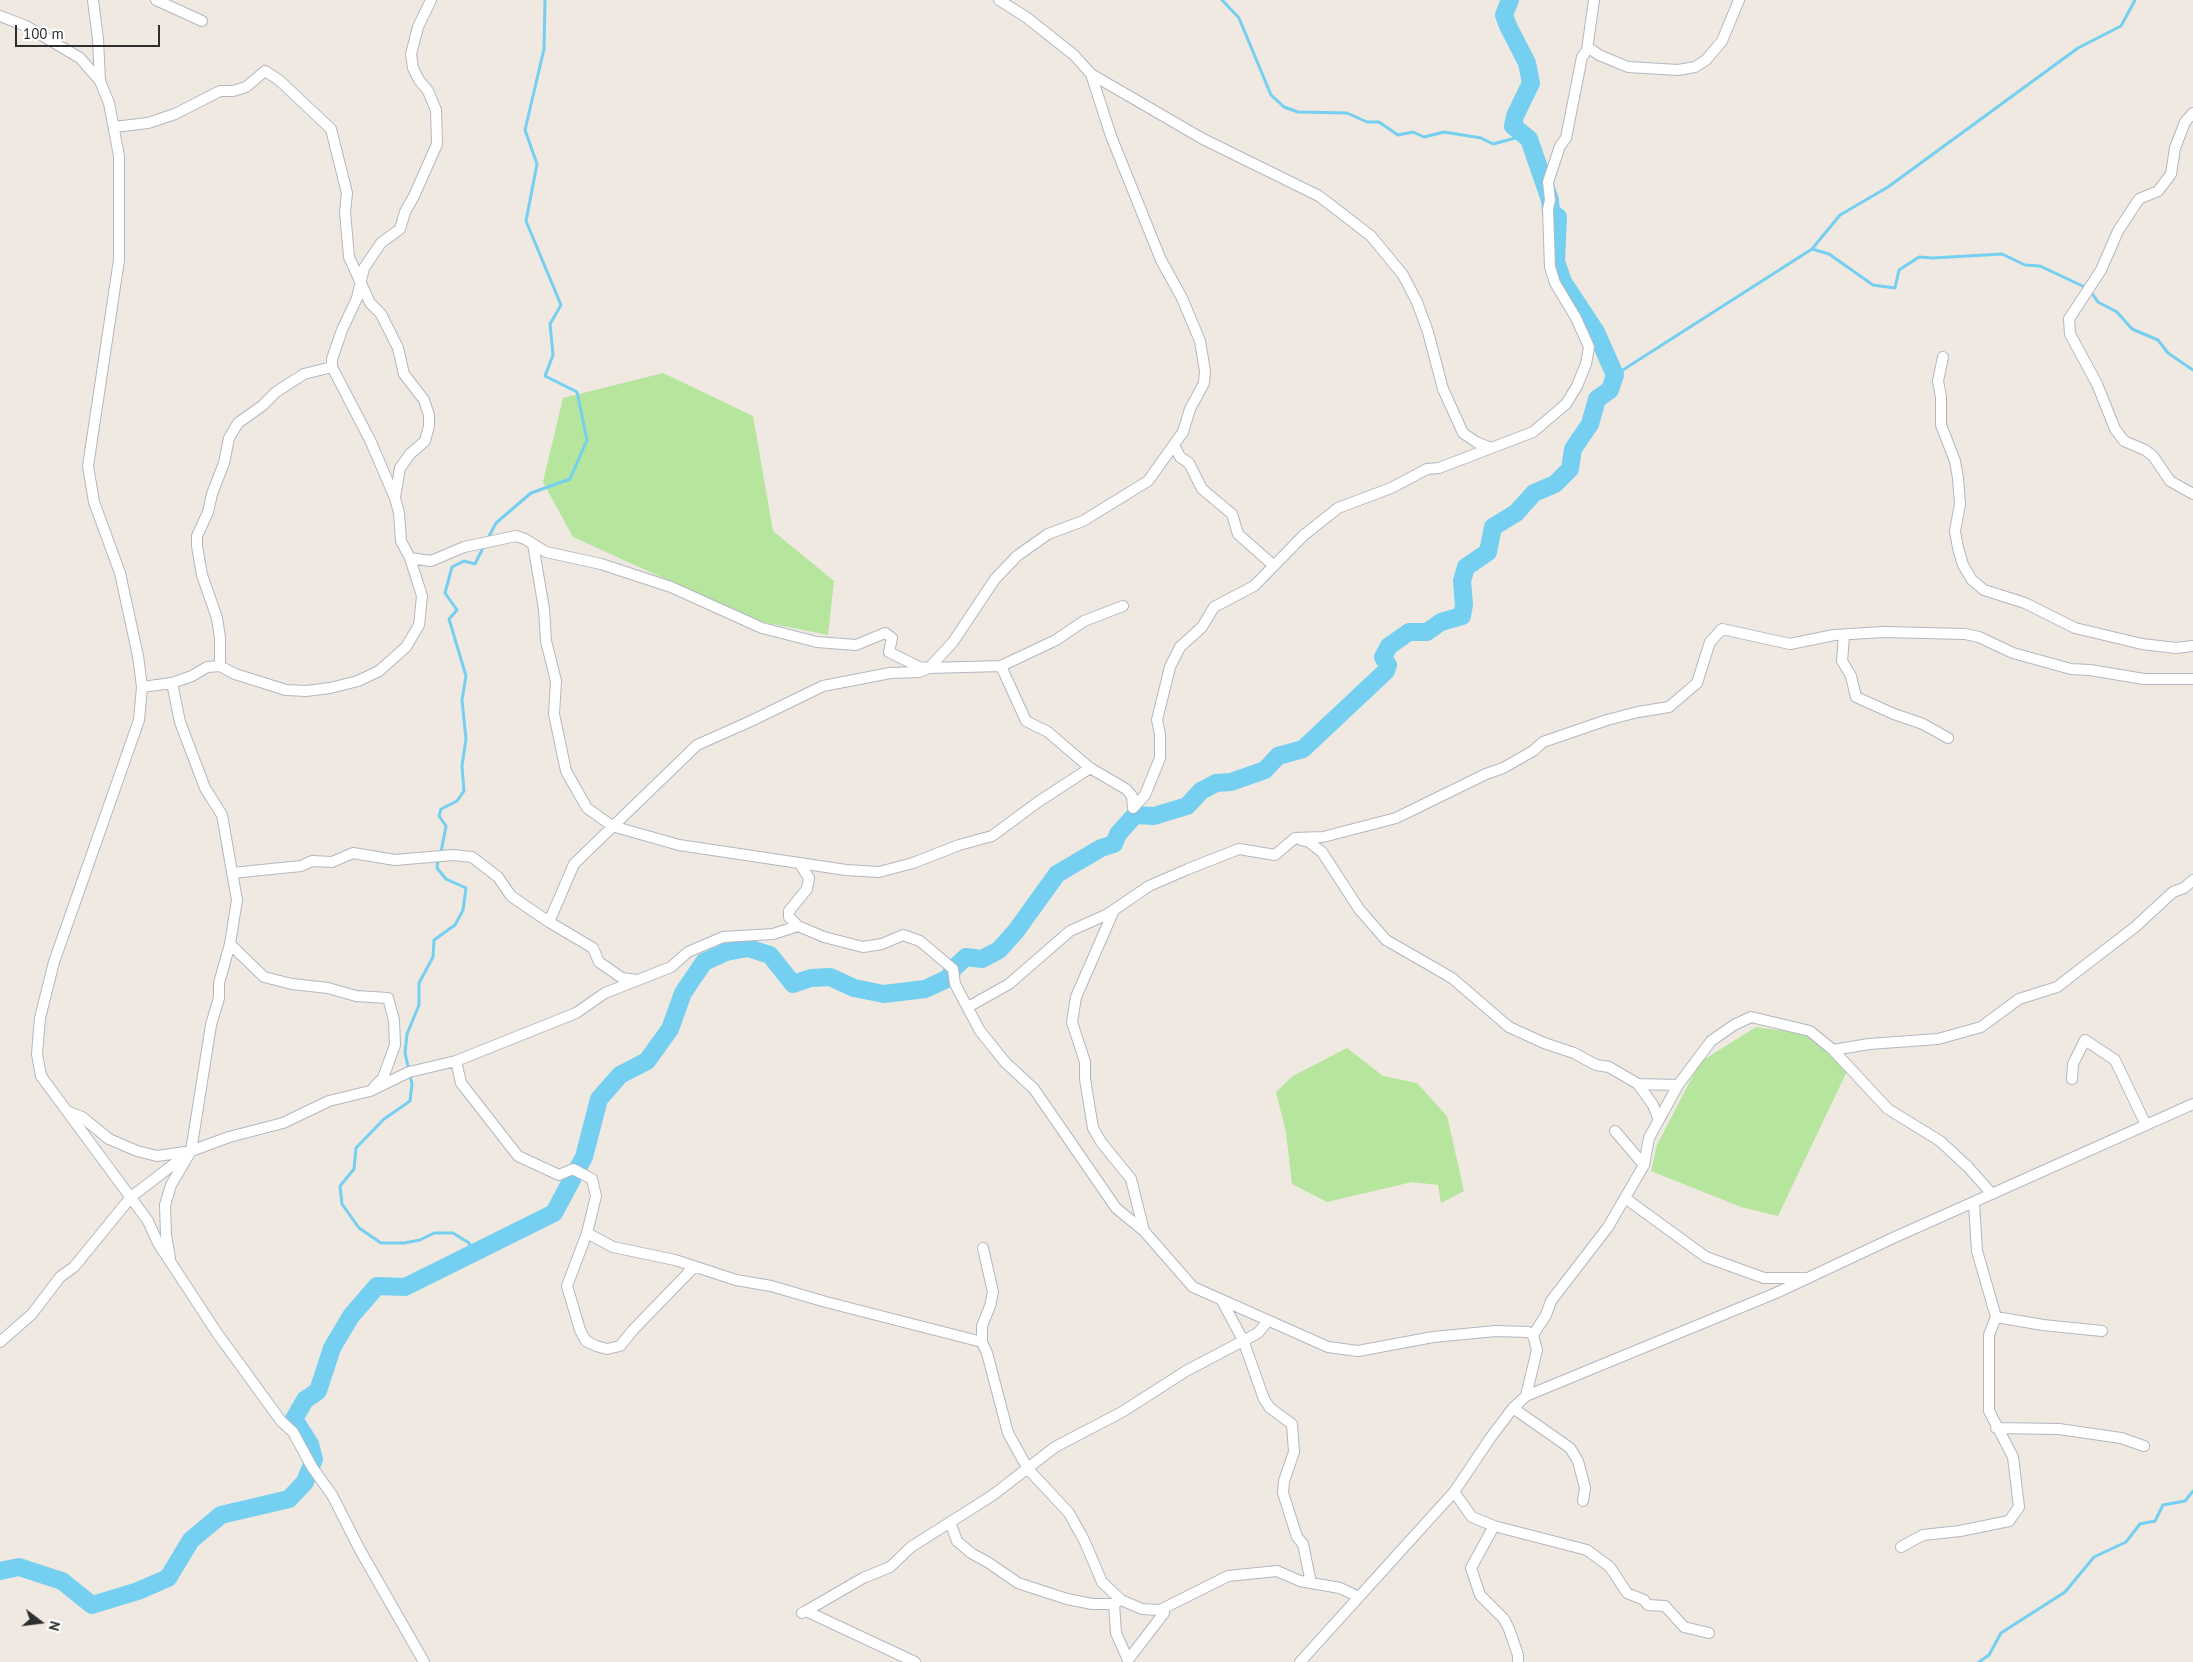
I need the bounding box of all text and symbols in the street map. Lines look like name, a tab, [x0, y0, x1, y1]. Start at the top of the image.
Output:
scale bar	[18, 15, 162, 47]
text: 100 m	[23, 24, 64, 43]
north arrow	[15, 1597, 65, 1647]
text: N	[45, 1619, 64, 1633]

